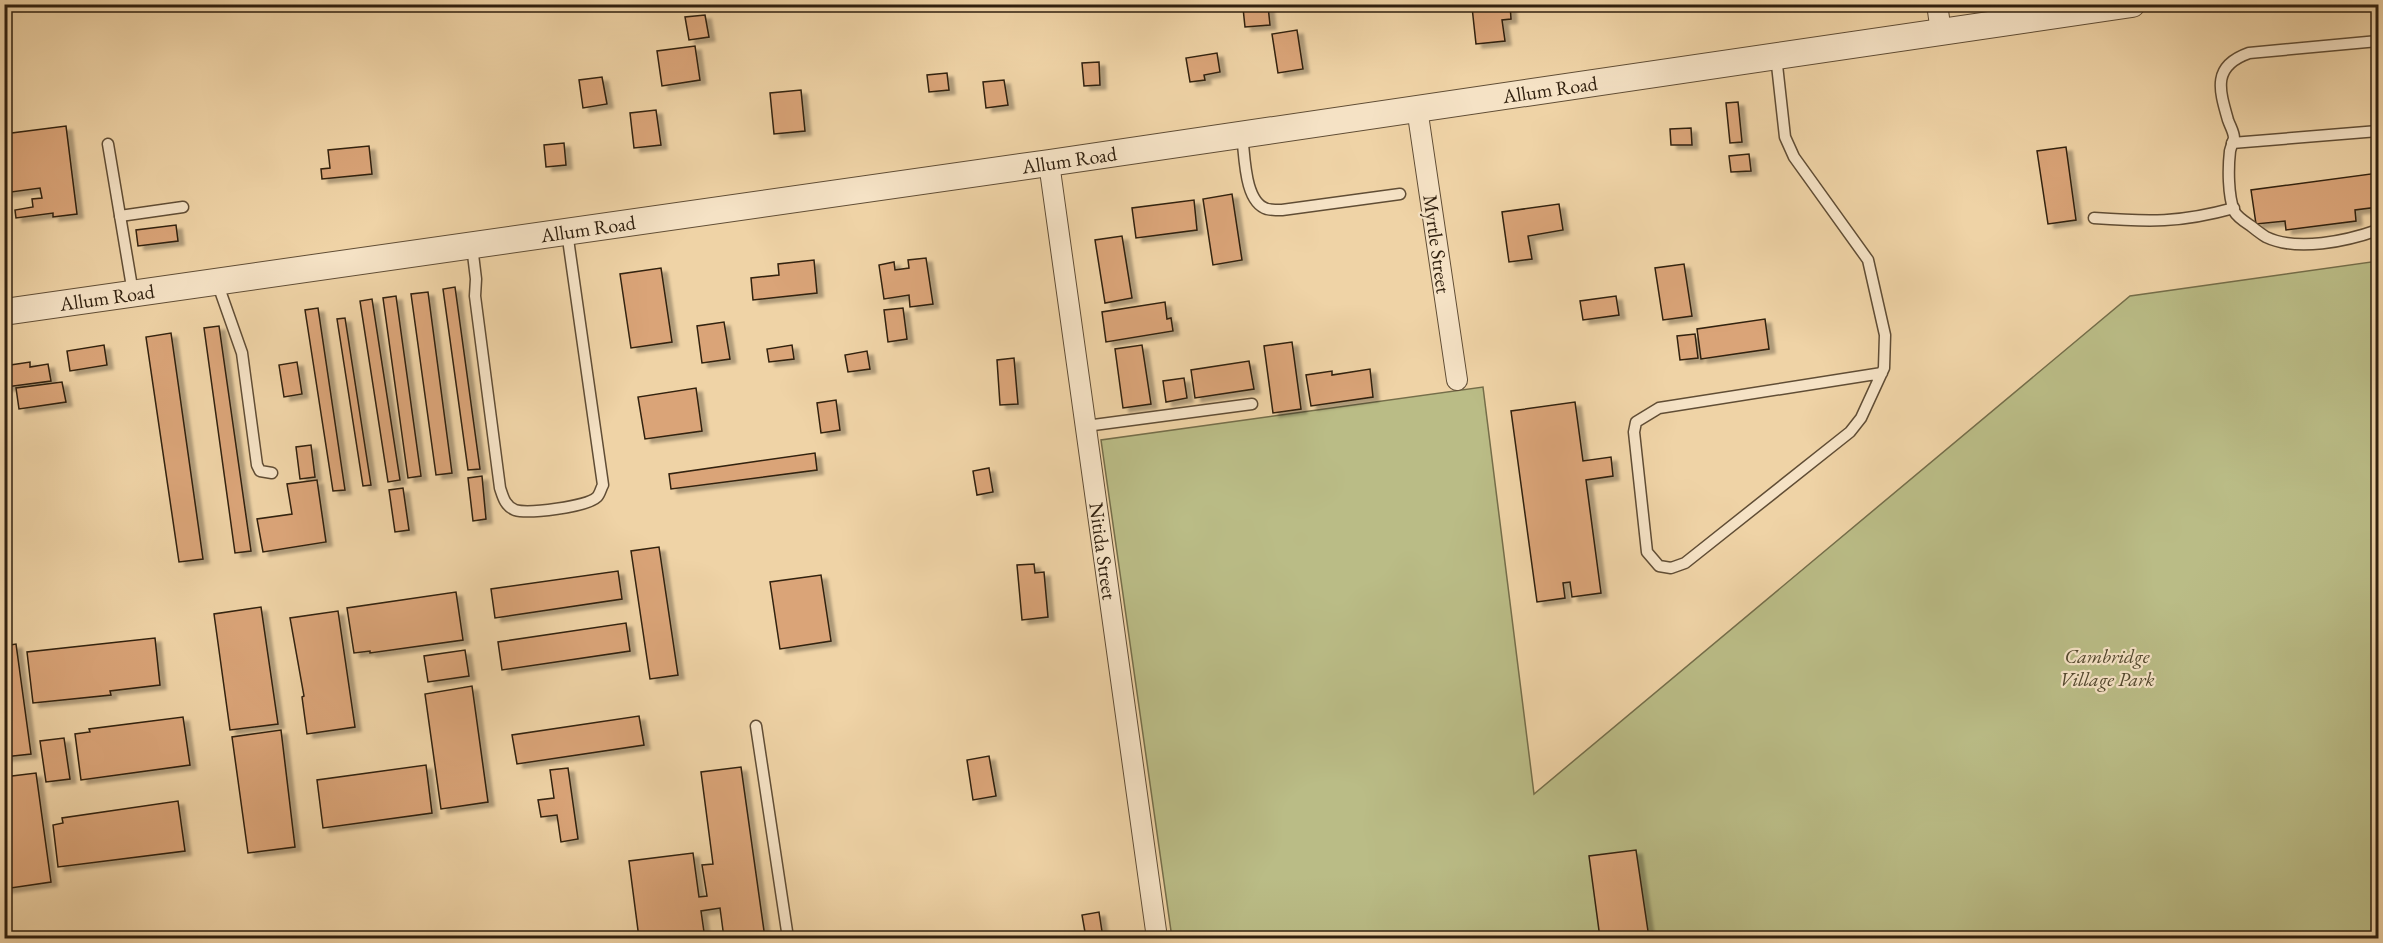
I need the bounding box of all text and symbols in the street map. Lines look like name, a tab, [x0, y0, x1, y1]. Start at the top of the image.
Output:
street label: Allum Road	[1500, 70, 1600, 109]
street label: Allum Road	[1019, 140, 1119, 180]
street label: Myrtle Street	[1417, 193, 1457, 296]
street label: Allum Road	[538, 209, 638, 248]
street label: Allum Road	[57, 278, 157, 317]
street label: Nitida Street	[1083, 501, 1123, 602]
park label: Cambridge Village Park	[2059, 643, 2155, 692]

